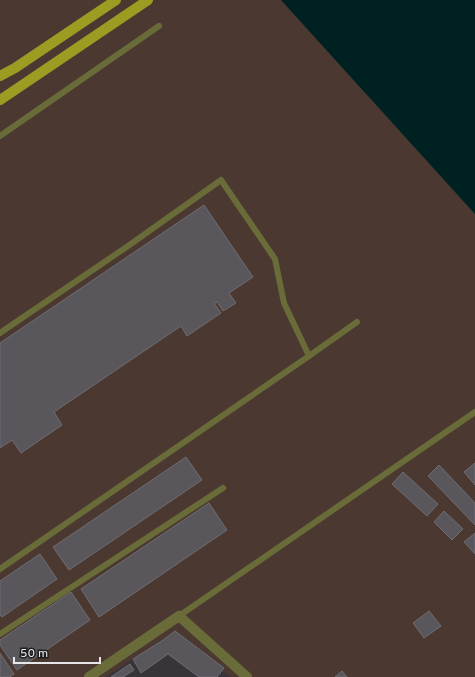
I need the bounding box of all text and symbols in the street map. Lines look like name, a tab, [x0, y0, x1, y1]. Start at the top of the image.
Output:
scale bar	[14, 639, 100, 665]
text: 50 m	[20, 646, 48, 662]

